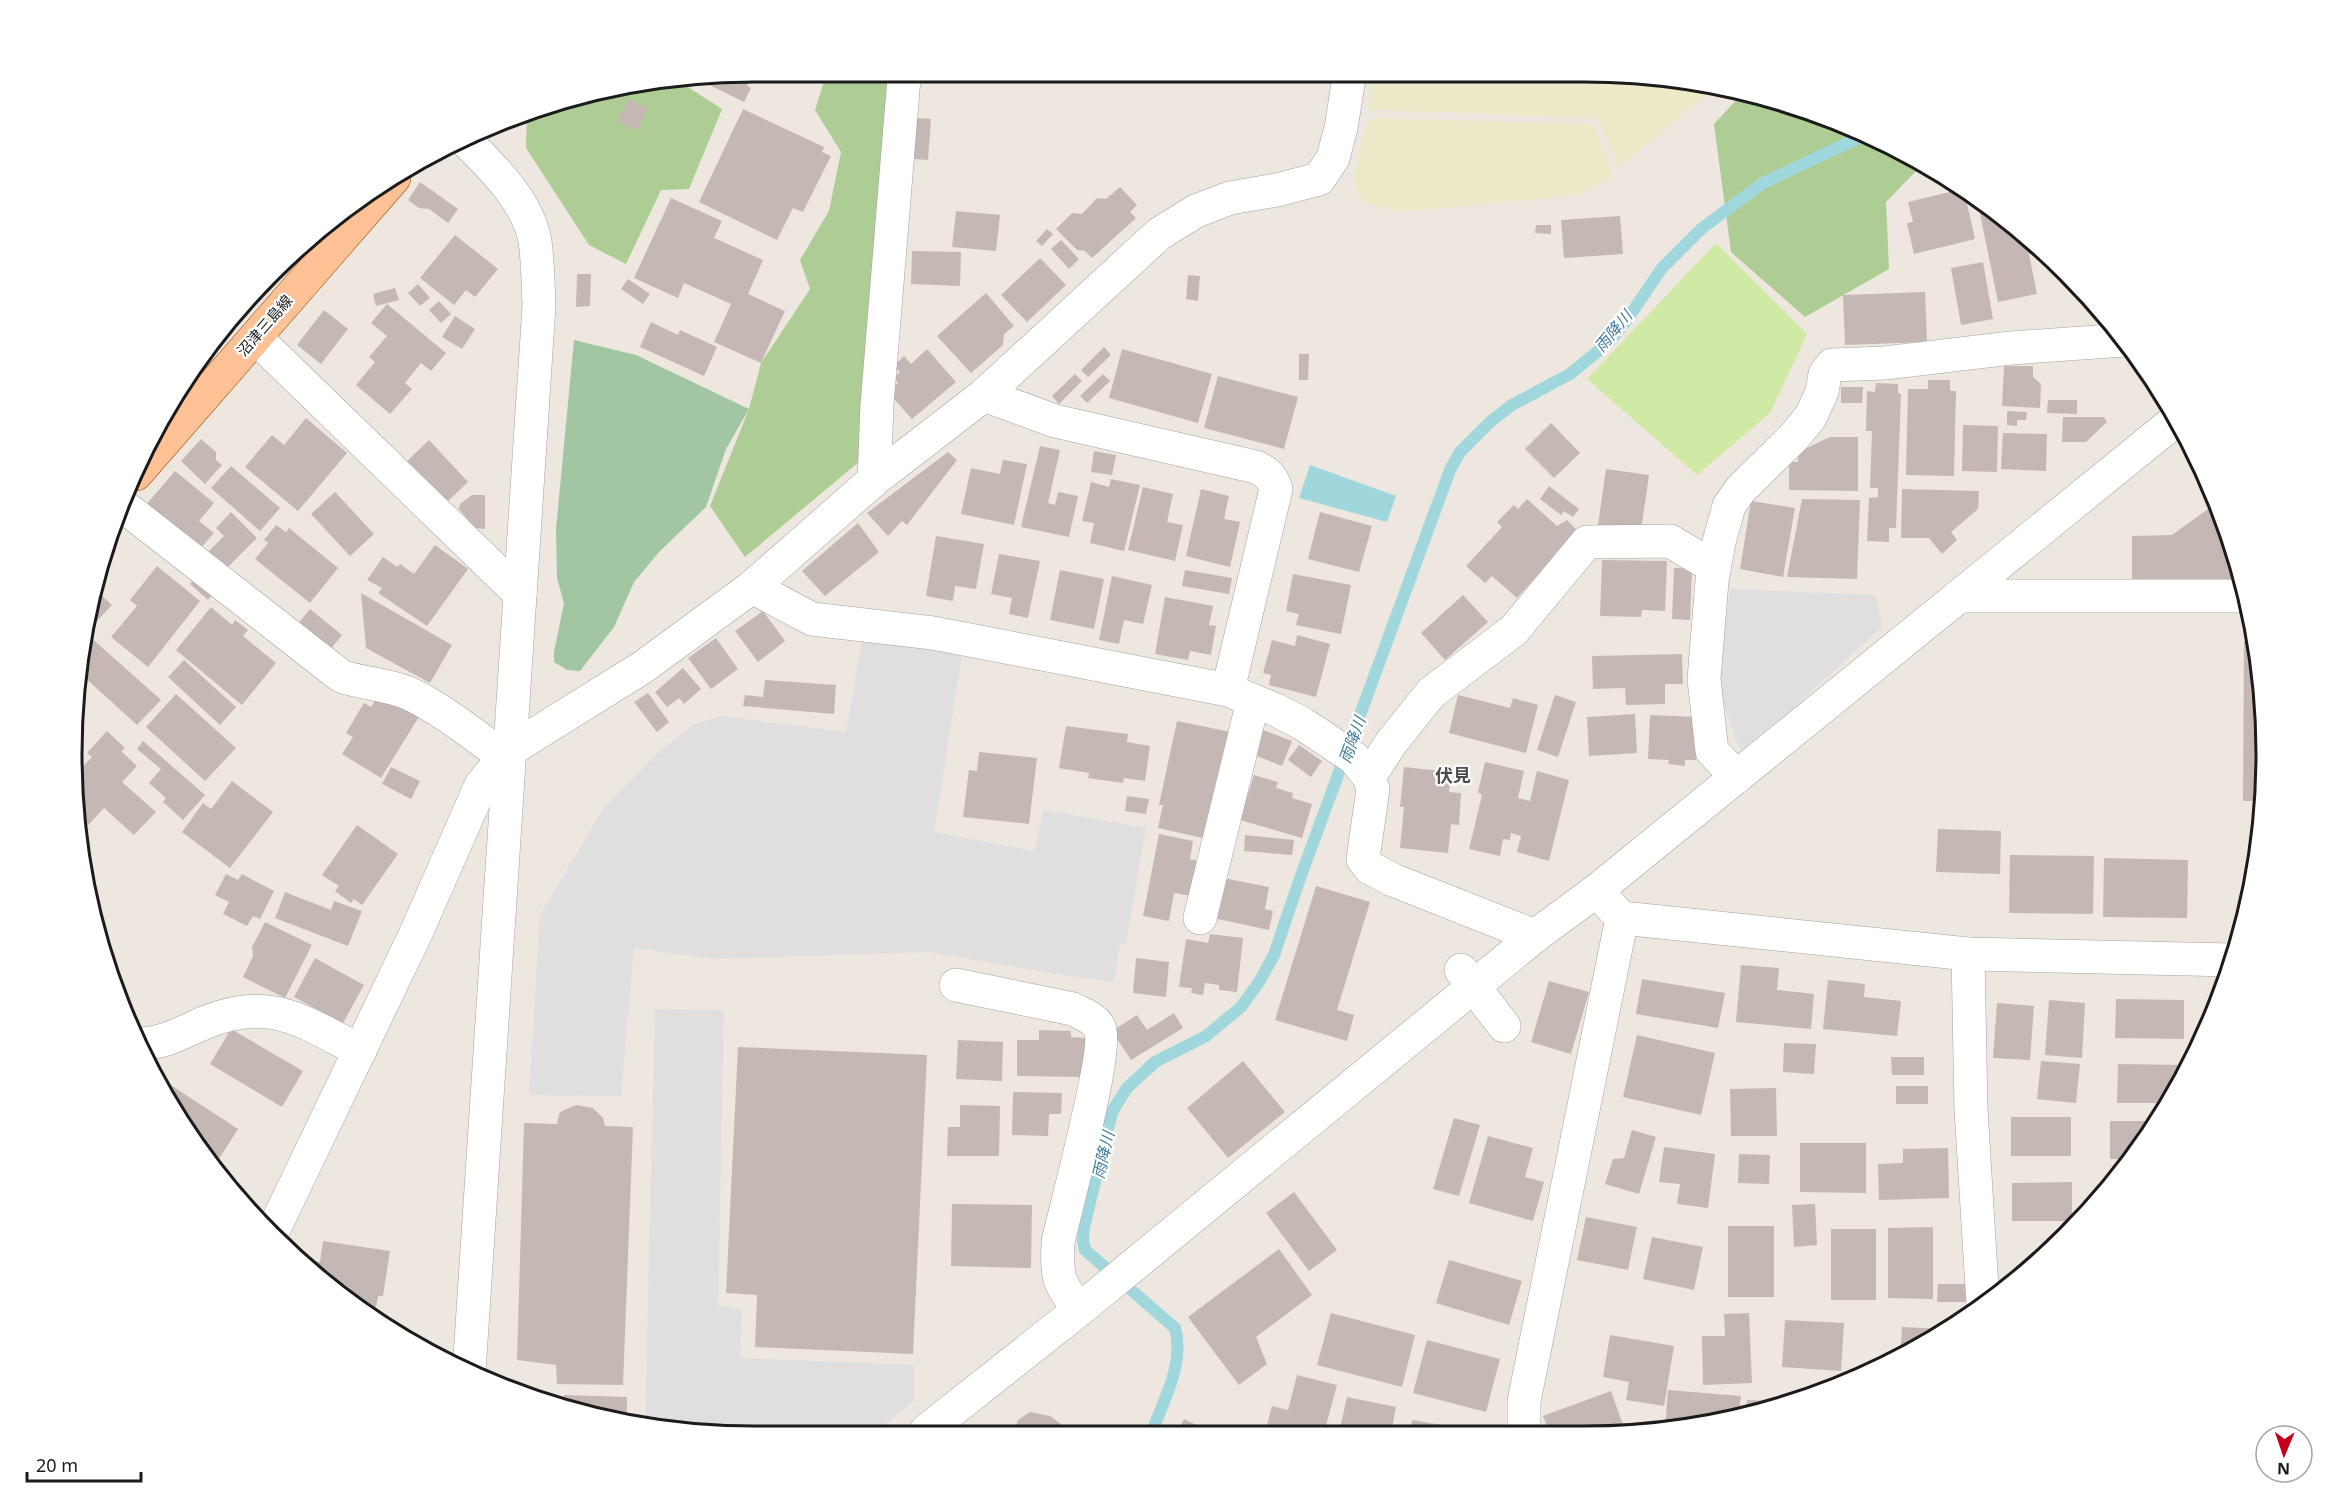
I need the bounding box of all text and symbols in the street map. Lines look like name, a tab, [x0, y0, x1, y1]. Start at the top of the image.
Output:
street label: 沼津三島線	[232, 290, 296, 360]
water label: 雨降川	[1589, 304, 1638, 356]
water label: 雨降川	[1333, 712, 1371, 766]
district label: 伏見	[1435, 763, 1471, 787]
water label: 雨降川	[1087, 1127, 1120, 1181]
north arrow	[2254, 1424, 2314, 1484]
scale bar	[27, 1445, 141, 1483]
text: 20 m	[36, 1453, 78, 1477]
text: N	[2277, 1458, 2290, 1480]

